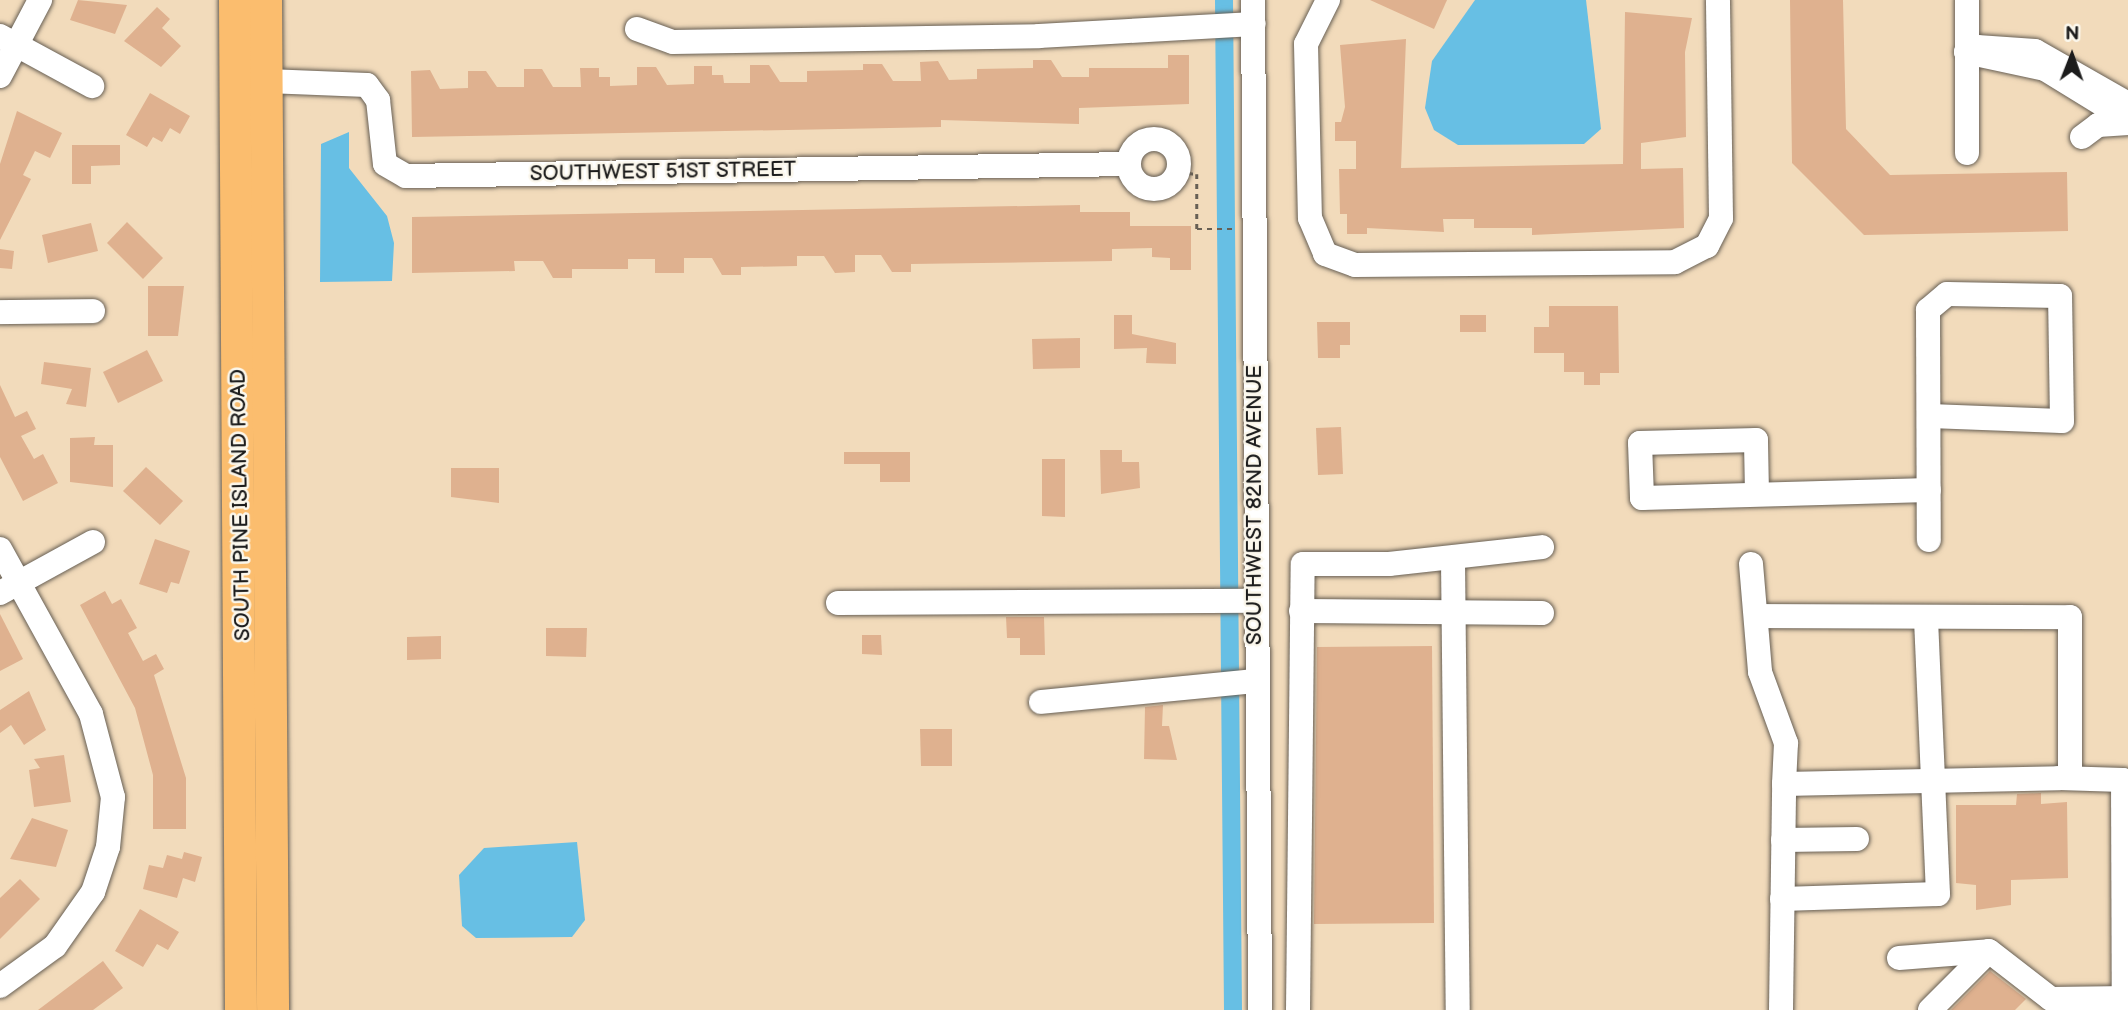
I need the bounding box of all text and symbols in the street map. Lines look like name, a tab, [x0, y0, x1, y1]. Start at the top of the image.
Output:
north arrow	[2037, 21, 2107, 91]
text: N	[2065, 23, 2080, 46]
street label: SOUTHWEST 51ST STREET	[529, 157, 797, 187]
street label: SOUTHWEST 82ND AVENUE	[1242, 365, 1268, 645]
street label: SOUTH PINE ISLAND ROAD	[226, 369, 256, 641]

